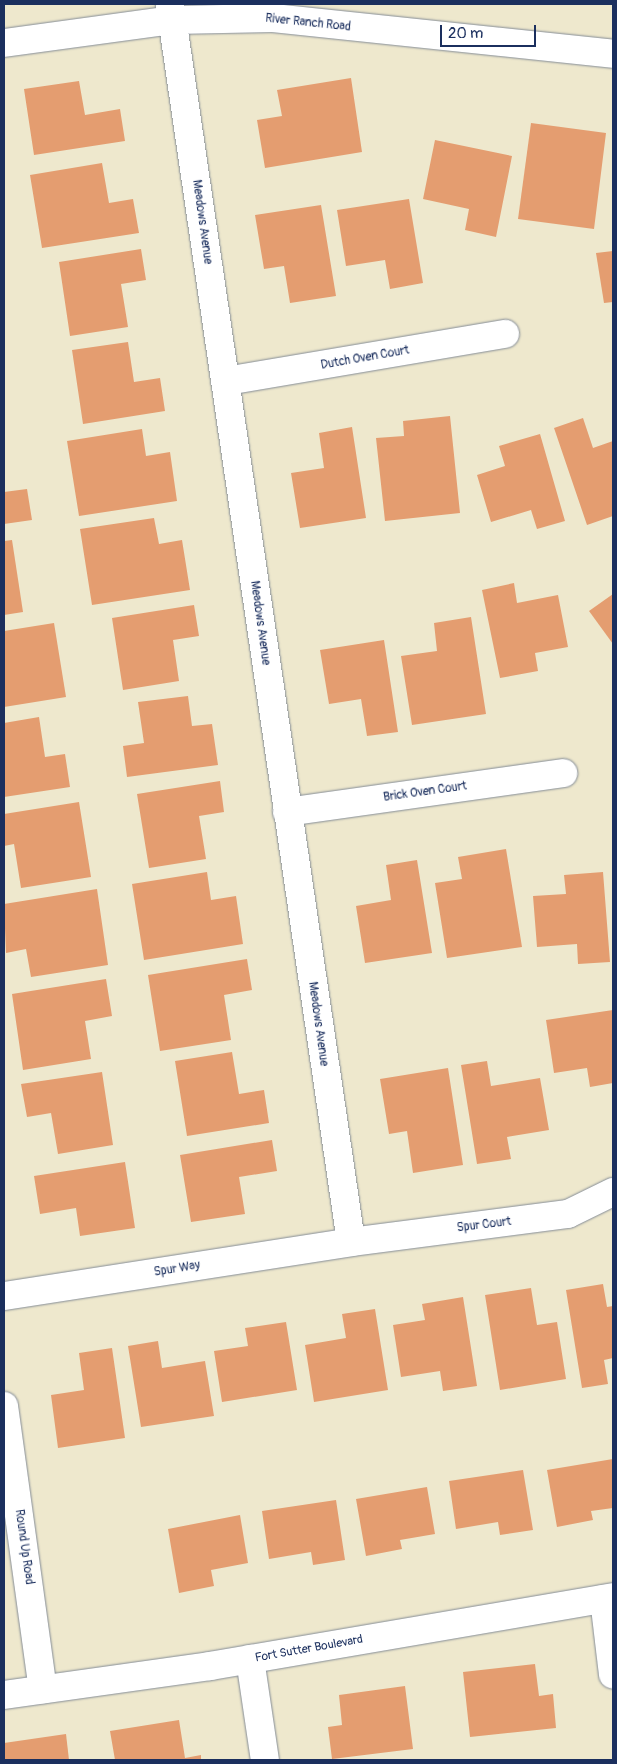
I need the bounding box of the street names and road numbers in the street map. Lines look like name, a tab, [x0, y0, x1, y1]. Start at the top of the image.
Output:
street label: River Ranch Road	[265, 11, 351, 35]
street label: Meadows Avenue	[189, 179, 215, 265]
street label: Dutch Oven Court	[320, 343, 410, 373]
street label: Meadows Avenue	[247, 580, 273, 666]
street label: Brick Oven Court	[382, 779, 468, 805]
street label: Meadows Avenue	[305, 981, 331, 1067]
street label: Spur Court	[456, 1215, 512, 1235]
street label: Spur Way	[153, 1258, 201, 1280]
street label: Round Up Road	[12, 1508, 36, 1586]
street label: Fort Sutter Boulevard	[254, 1632, 364, 1666]

